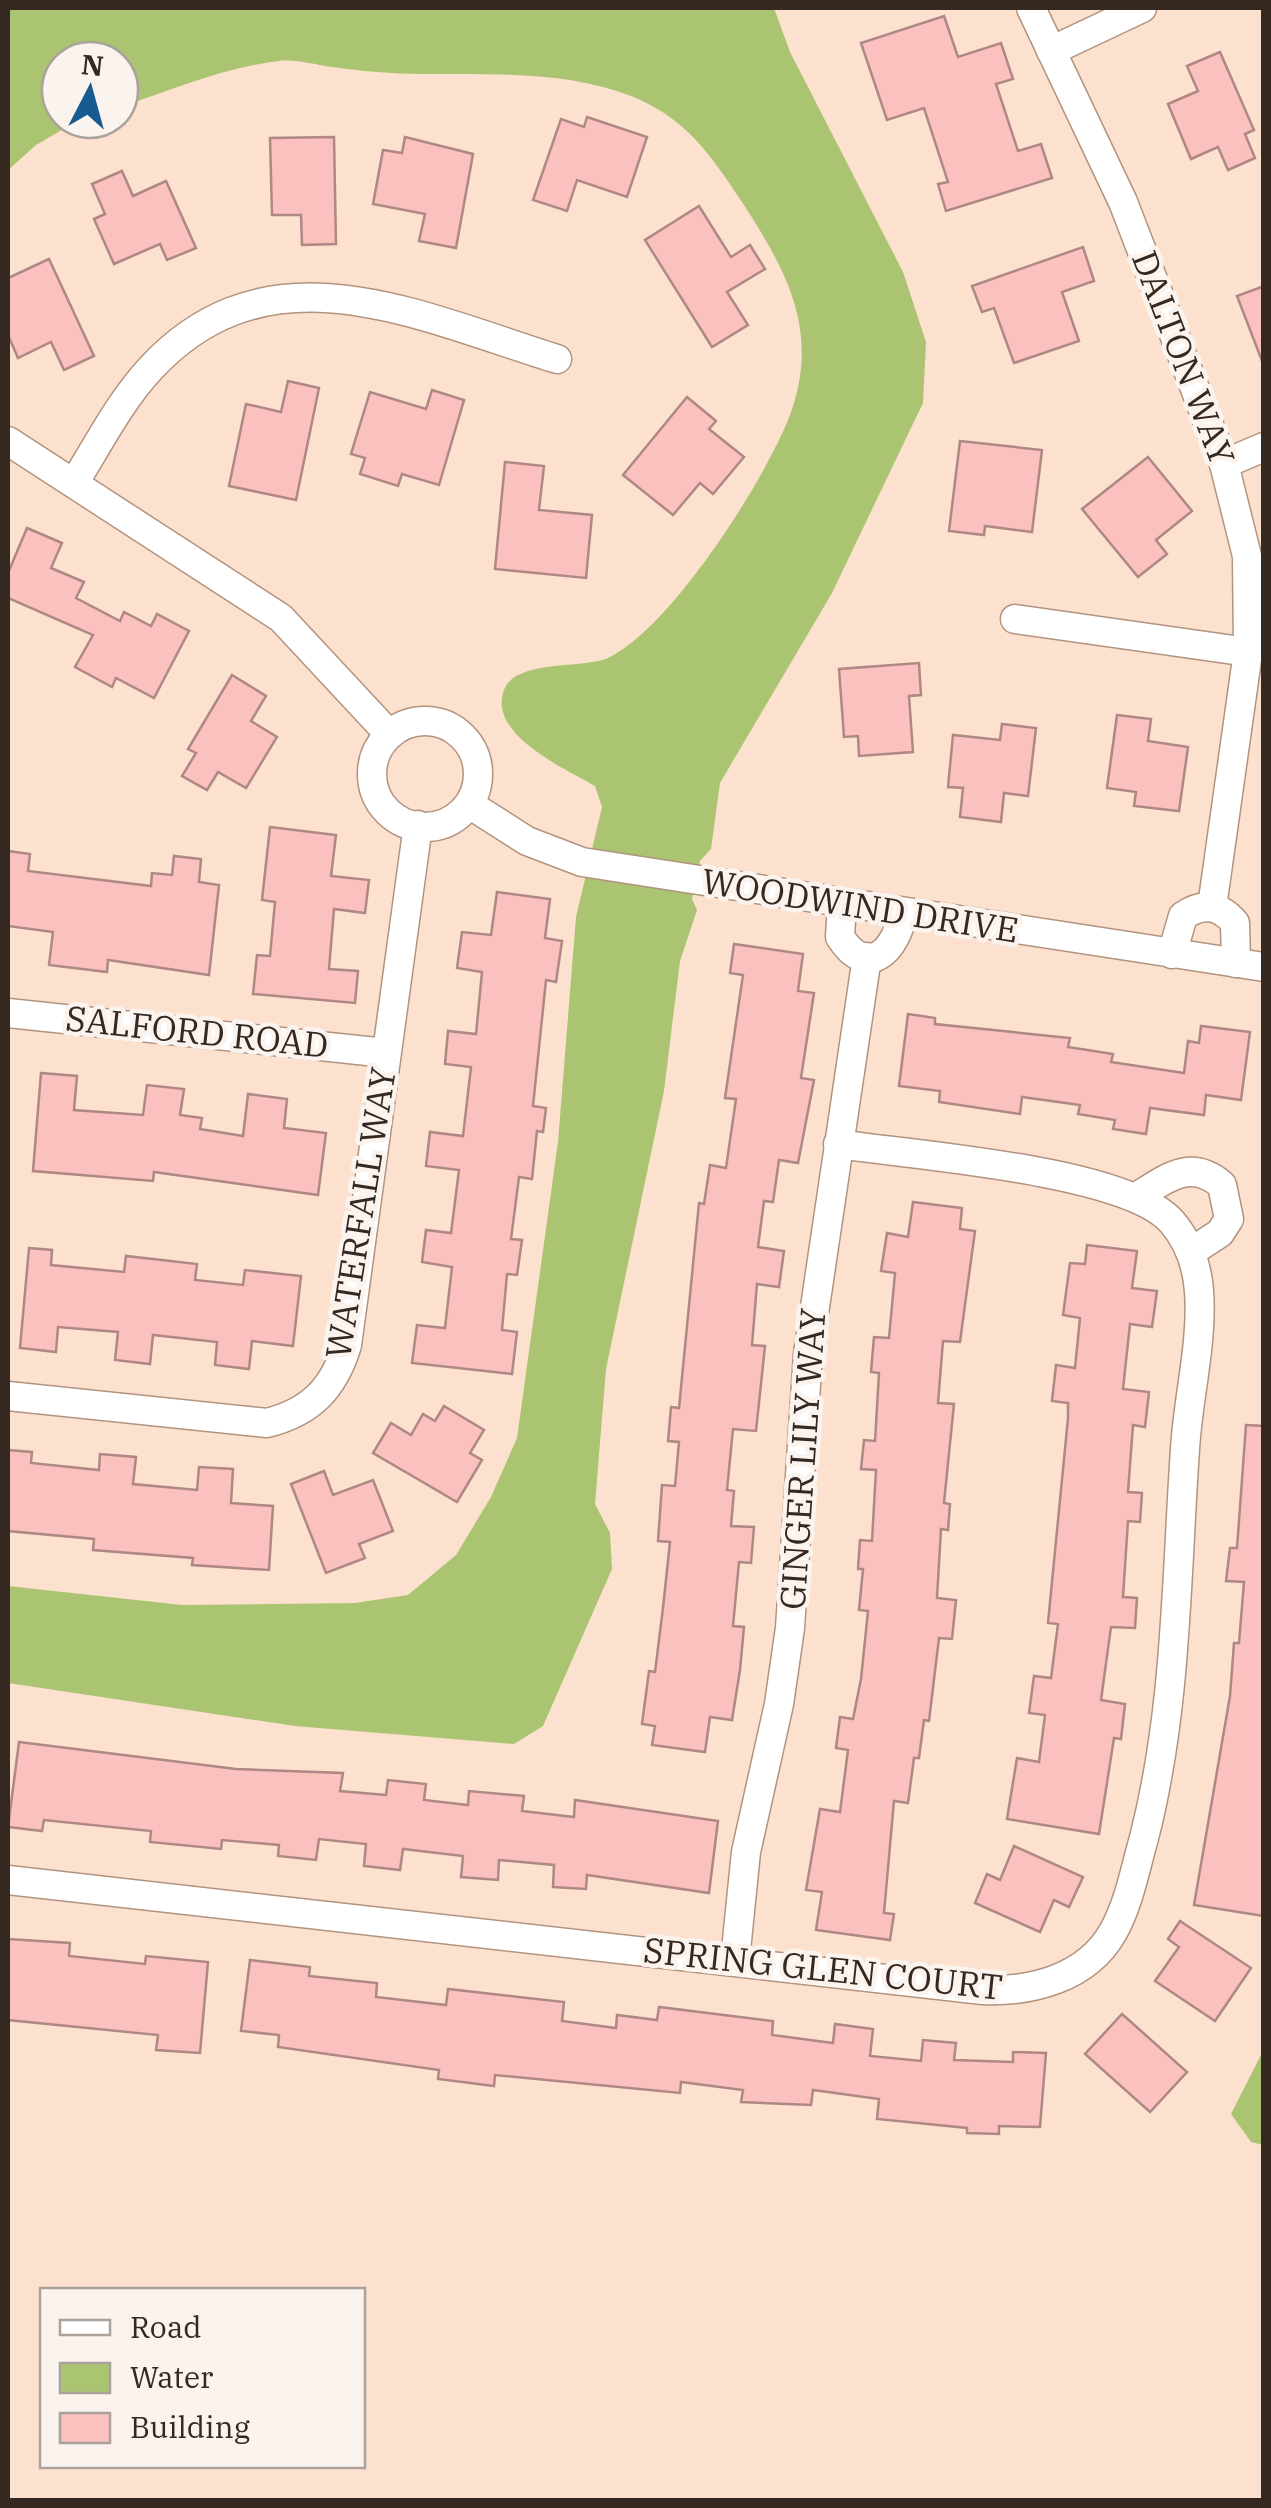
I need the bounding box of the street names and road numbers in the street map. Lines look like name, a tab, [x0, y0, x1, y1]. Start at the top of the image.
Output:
street label: DALTON WAY	[1122, 244, 1246, 471]
street label: WOODWIND DRIVE	[699, 857, 1022, 953]
street label: SALFORD ROAD	[64, 994, 331, 1068]
street label: WATERFALL WAY	[314, 1064, 406, 1362]
street label: GINGER LILY WAY	[769, 1307, 835, 1611]
street label: SPRING GLEN COURT	[641, 1926, 1005, 2010]

